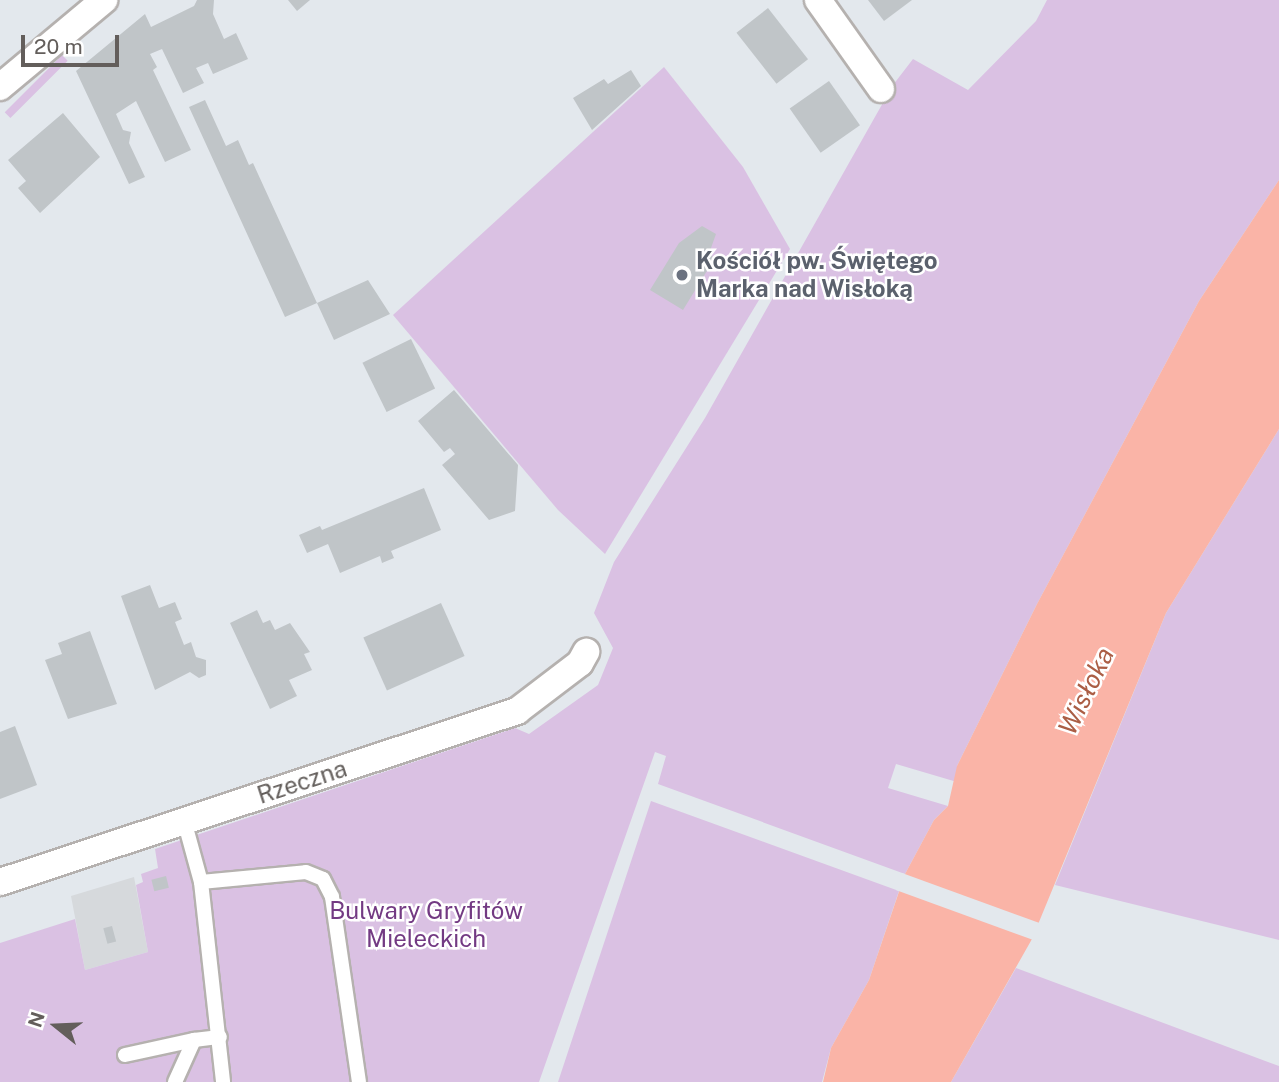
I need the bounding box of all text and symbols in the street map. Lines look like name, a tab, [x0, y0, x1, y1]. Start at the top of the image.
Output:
scale bar	[24, 21, 122, 65]
text: 20 m	[34, 34, 83, 59]
place label: Kościół pw. Świętego Marka nad Wisłoką	[696, 247, 938, 303]
marker: Kościół pw. Świętego Marka nad Wisłoką	[674, 267, 690, 283]
water label: Wisłoka	[1052, 642, 1120, 740]
street label: Rzeczna	[254, 754, 350, 810]
park label: Bulwary Gryfitów Mieleckich	[329, 897, 523, 953]
north arrow	[21, 991, 91, 1061]
text: N	[23, 1009, 49, 1030]

